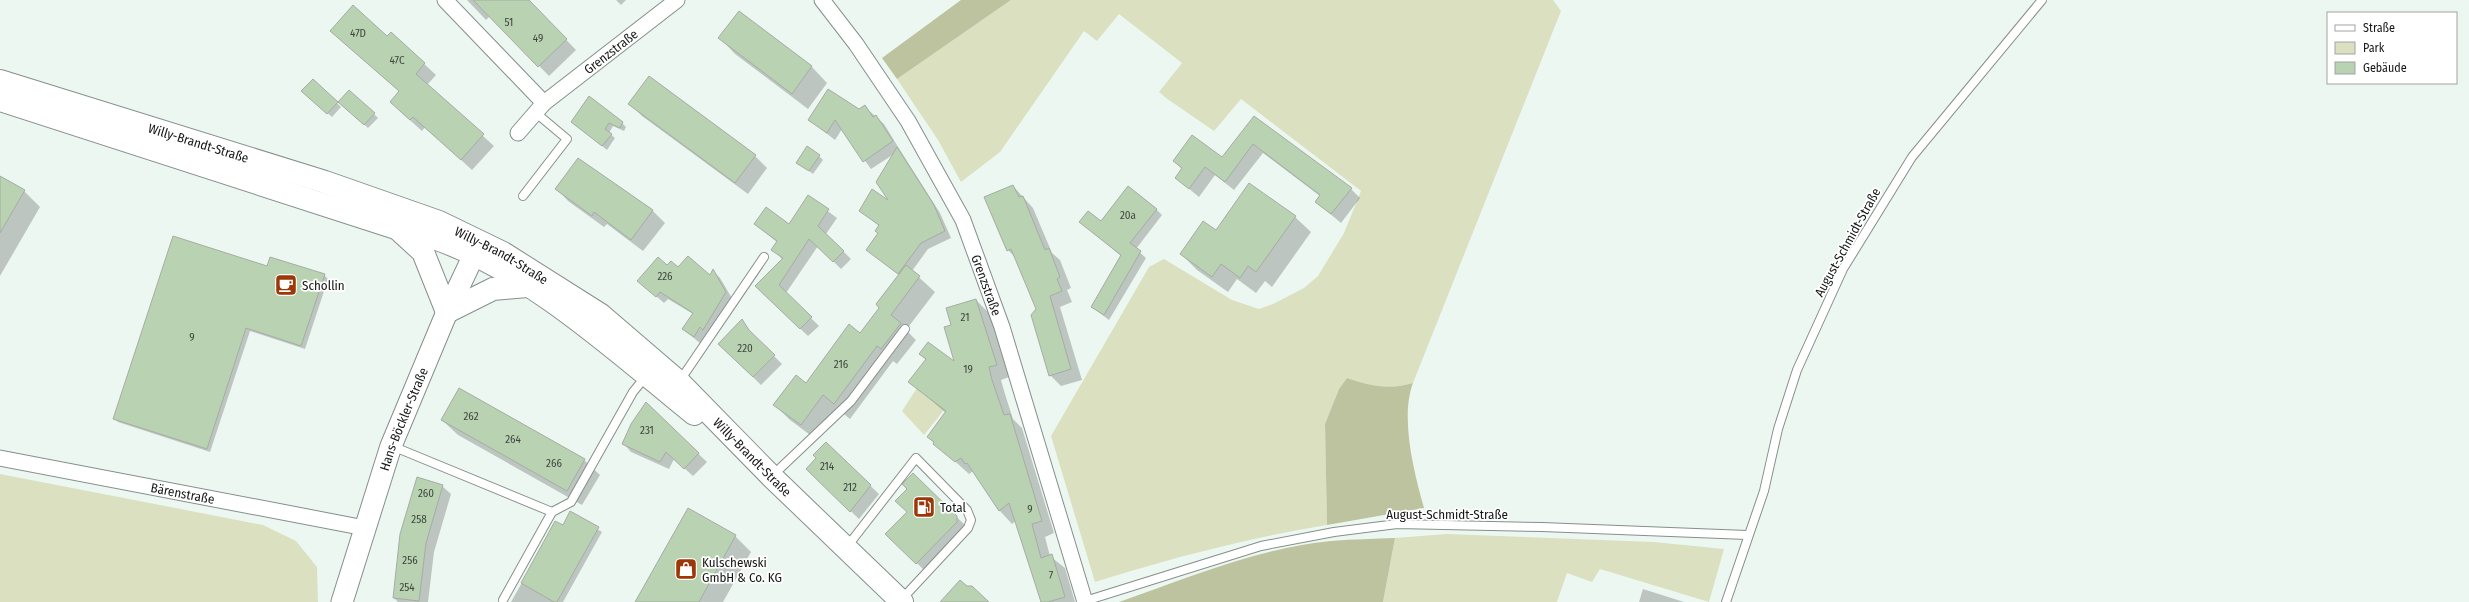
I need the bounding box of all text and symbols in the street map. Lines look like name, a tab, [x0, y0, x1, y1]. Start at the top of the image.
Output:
legend	[2327, 12, 2457, 84]
house number: 51	[505, 16, 513, 29]
text: Straße	[2363, 21, 2395, 35]
street label: Grenzstraße	[581, 26, 641, 77]
house number: 47D	[350, 27, 366, 40]
house number: 49	[533, 32, 543, 45]
text: Park	[2363, 41, 2385, 55]
house number: 47C	[389, 54, 405, 67]
text: Gebäude	[2363, 61, 2407, 75]
street label: Willy-Brandt-Straße	[146, 121, 251, 166]
street label: August-Schmidt-Straße	[1811, 185, 1883, 299]
house number: 20a	[1120, 209, 1136, 222]
street label: Willy-Brandt-Straße	[452, 224, 551, 288]
street label: Grenzstraße	[968, 253, 1004, 318]
house number: 226	[657, 270, 673, 283]
cafe icon: Schollin	[273, 272, 299, 298]
place label: Schollin	[302, 278, 345, 293]
house number: 21	[961, 311, 969, 324]
house number: 9	[189, 331, 195, 344]
house number: 220	[737, 342, 753, 355]
house number: 216	[834, 358, 849, 371]
house number: 19	[963, 363, 973, 376]
street label: Hans-Böckler-Straße	[377, 365, 431, 473]
house number: 262	[463, 410, 479, 423]
street label: Willy-Brandt-Straße	[710, 415, 794, 500]
house number: 231	[640, 424, 654, 437]
house number: 264	[505, 433, 521, 446]
house number: 266	[546, 457, 562, 470]
house number: 214	[820, 460, 835, 473]
street label: Bärenstraße	[149, 480, 216, 507]
house number: 212	[843, 481, 857, 494]
house number: 260	[418, 487, 434, 500]
fuel station icon: Total	[911, 494, 937, 520]
place label: Total	[940, 500, 967, 515]
house number: 9	[1027, 503, 1033, 516]
street label: August-Schmidt-Straße	[1386, 507, 1508, 522]
house number: 258	[411, 513, 427, 526]
house number: 256	[402, 554, 418, 567]
place label: Kulschewski GmbH & Co. KG	[702, 555, 782, 585]
shop icon: Kulschewski GmbH & Co. KG	[673, 556, 699, 582]
house number: 7	[1049, 569, 1054, 582]
house number: 254	[399, 581, 415, 594]

